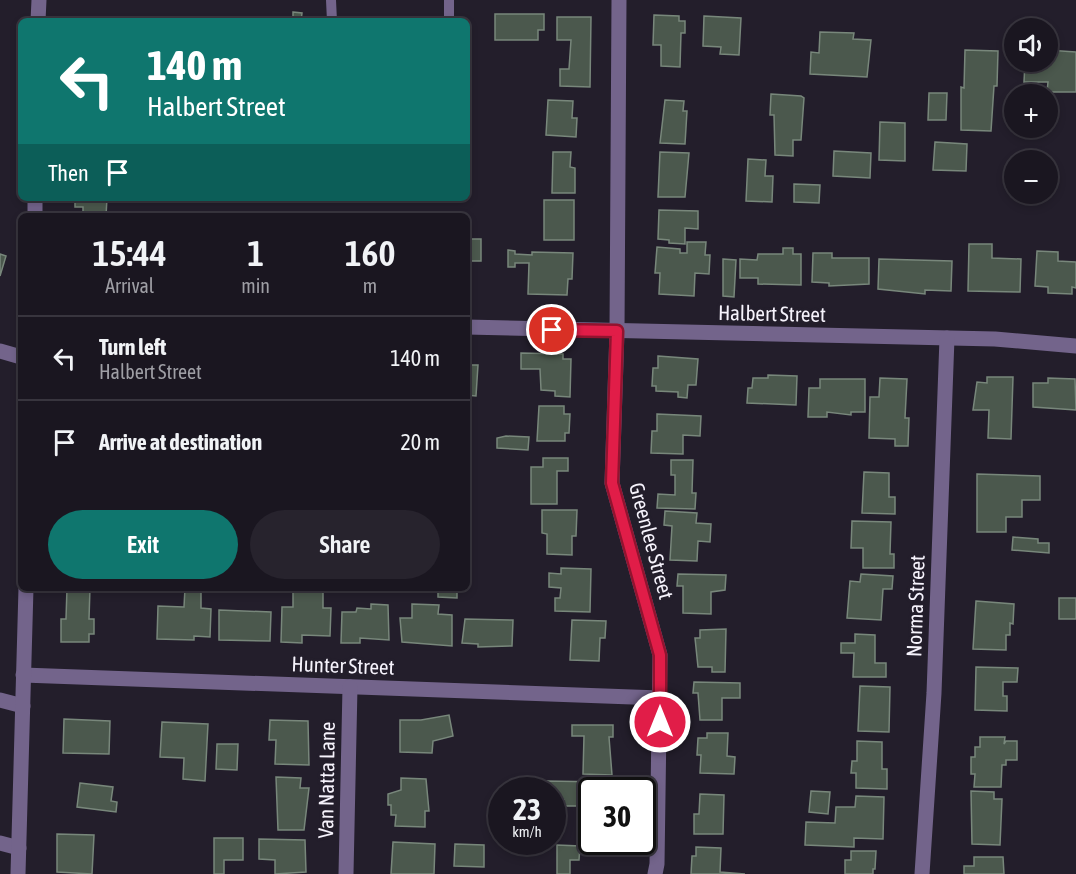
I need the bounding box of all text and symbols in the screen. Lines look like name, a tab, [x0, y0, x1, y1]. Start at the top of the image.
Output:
map controls	[1004, 18, 1058, 204]
button: sound	[1004, 18, 1058, 72]
text: 140 m	[147, 41, 242, 89]
icon: left	[48, 42, 126, 120]
button: +	[1004, 84, 1058, 138]
text: Halbert Street	[147, 91, 286, 122]
button: −	[1004, 150, 1058, 204]
icon: arrive	[101, 156, 134, 189]
text: Then	[48, 160, 89, 186]
text: 15:44	[93, 232, 167, 274]
text: 1	[247, 232, 264, 274]
text: 160	[345, 232, 395, 274]
text: Arrival	[105, 274, 154, 297]
text: min	[241, 274, 270, 297]
text: m	[363, 274, 377, 297]
street label: Halbert Street	[718, 300, 826, 326]
pin	[526, 304, 577, 355]
icon: arrive	[535, 313, 568, 346]
text: Turn left	[99, 334, 166, 360]
icon: left	[48, 342, 81, 375]
text: 140 m	[390, 345, 440, 371]
text: Halbert Street	[99, 360, 202, 383]
icon: arrive	[48, 426, 81, 459]
text: Arrive at destination	[99, 429, 262, 455]
text: 20 m	[400, 429, 440, 455]
street label: Greenlee Street	[625, 480, 679, 602]
button: Exit	[48, 510, 238, 579]
button: Share	[250, 510, 440, 579]
street label: Norma Street	[901, 554, 929, 658]
street label: Hunter Street	[291, 651, 395, 679]
position arrow	[628, 690, 692, 754]
street label: Van Natta Lane	[313, 721, 339, 839]
speed limit sign: 30	[578, 777, 656, 855]
text: 23	[513, 792, 541, 826]
text: km/h	[512, 823, 542, 840]

